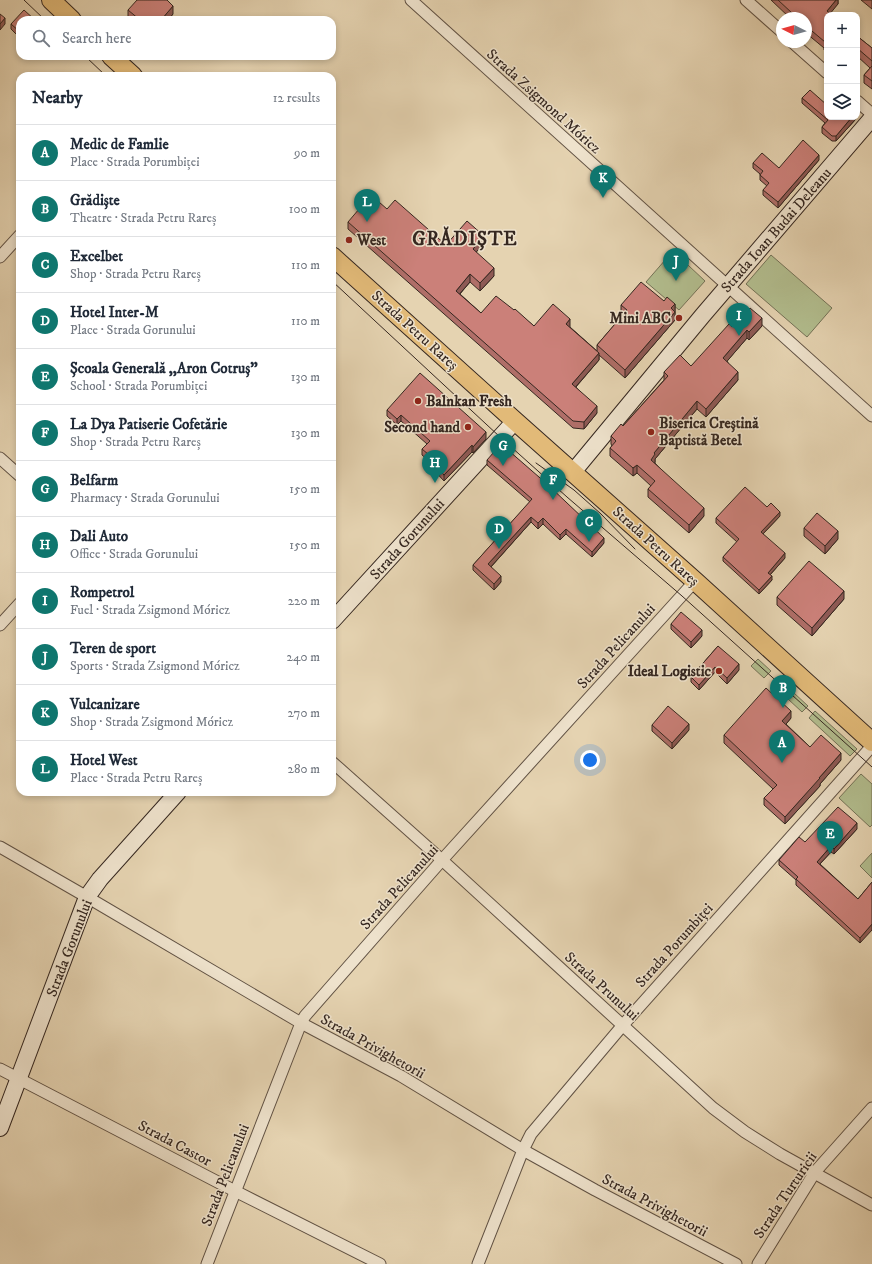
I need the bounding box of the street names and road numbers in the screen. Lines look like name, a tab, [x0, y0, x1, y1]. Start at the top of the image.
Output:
street label: Strada Zsigmond Móricz	[482, 45, 605, 158]
street label: Strada Ioan Budai Deleanu	[717, 164, 836, 297]
street label: Strada Petru Rareș	[367, 286, 462, 374]
street label: Strada Gorunului	[366, 495, 449, 584]
street label: Strada Petru Rareș	[608, 502, 703, 590]
street label: Strada Pelicanului	[573, 600, 660, 693]
street label: Strada Pelicanului	[356, 841, 443, 934]
street label: Strada Gorunului	[42, 897, 97, 1000]
street label: Strada Porumbiței	[631, 899, 717, 992]
street label: Strada Prunului	[560, 948, 643, 1025]
street label: Strada Privighetorii	[317, 1010, 429, 1083]
street label: Strada Castor	[135, 1116, 215, 1171]
street label: Strada Pelicanului	[197, 1121, 254, 1229]
street label: Strada Turturicii	[749, 1148, 821, 1242]
street label: Strada Privighetorii	[599, 1170, 711, 1241]

